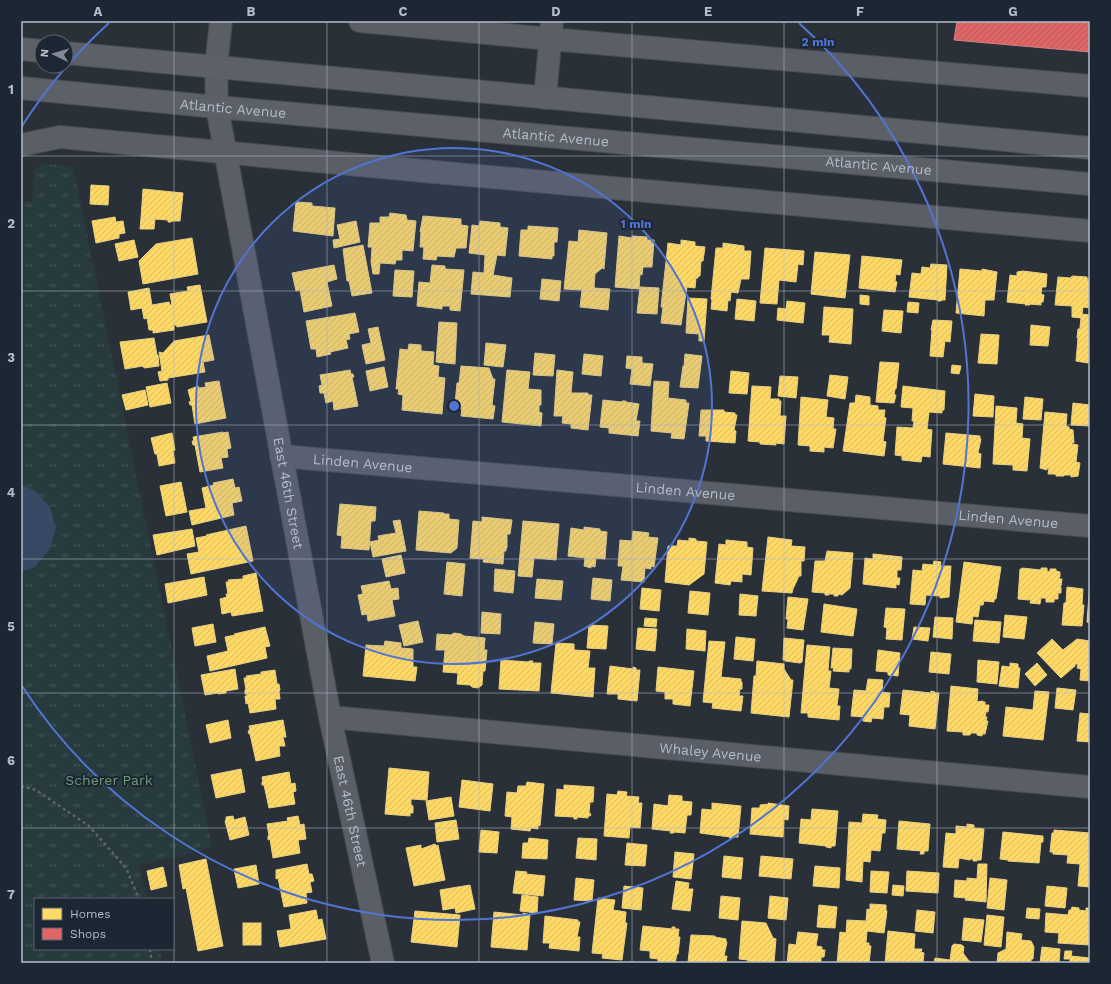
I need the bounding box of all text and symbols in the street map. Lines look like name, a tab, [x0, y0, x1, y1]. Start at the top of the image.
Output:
text: A	[94, 4, 103, 19]
text: B	[247, 4, 256, 19]
text: C	[399, 4, 408, 19]
text: D	[551, 4, 561, 19]
text: E	[704, 4, 712, 19]
text: F	[856, 4, 864, 19]
text: G	[1008, 4, 1018, 19]
north arrow	[34, 34, 74, 74]
text: 2 min	[802, 35, 834, 49]
text: N	[38, 49, 51, 58]
text: 1	[8, 82, 14, 97]
street label: Atlantic Avenue	[179, 95, 287, 121]
street label: Atlantic Avenue	[502, 124, 610, 150]
street label: Atlantic Avenue	[825, 153, 932, 178]
text: 2	[7, 216, 15, 231]
text: 1 min	[621, 217, 651, 231]
text: 3	[7, 350, 15, 365]
centre of rings	[447, 399, 461, 413]
street label: East 46th Street	[270, 436, 307, 551]
street label: Linden Avenue	[312, 451, 413, 475]
street label: Linden Avenue	[635, 479, 736, 503]
text: 4	[7, 485, 16, 500]
street label: Linden Avenue	[958, 507, 1059, 531]
text: 5	[7, 619, 15, 634]
street label: Whaley Avenue	[658, 739, 762, 765]
text: 6	[7, 753, 15, 768]
street label: East 46th Street	[331, 754, 370, 868]
park label: Scherer Park	[65, 772, 153, 788]
text: 7	[7, 887, 15, 902]
legend	[34, 898, 174, 950]
text: Homes	[70, 907, 111, 921]
text: Shops	[70, 927, 106, 941]

